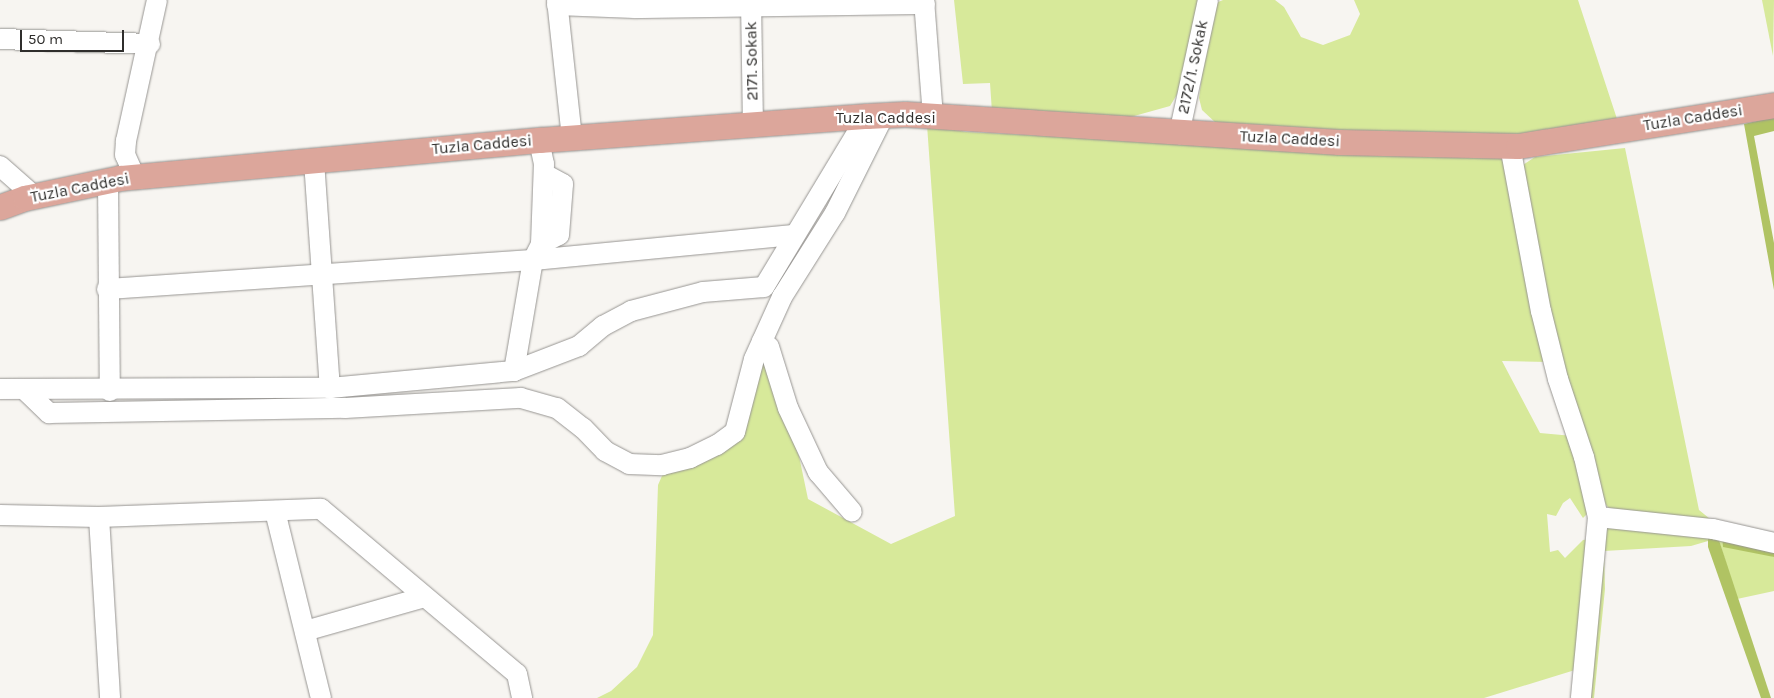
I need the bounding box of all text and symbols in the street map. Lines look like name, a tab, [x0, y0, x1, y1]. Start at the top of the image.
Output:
street label: 2172/1. Sokak	[1174, 18, 1212, 116]
scale bar	[22, 20, 126, 52]
street label: 2171. Sokak	[742, 21, 762, 101]
text: 50 m	[28, 30, 63, 48]
street label: Tuzla Caddesi	[1642, 101, 1744, 135]
street label: Tuzla Caddesi	[836, 108, 936, 128]
street label: Tuzla Caddesi	[1239, 127, 1341, 151]
street label: Tuzla Caddesi	[431, 131, 533, 159]
street label: Tuzla Caddesi	[29, 169, 131, 207]

